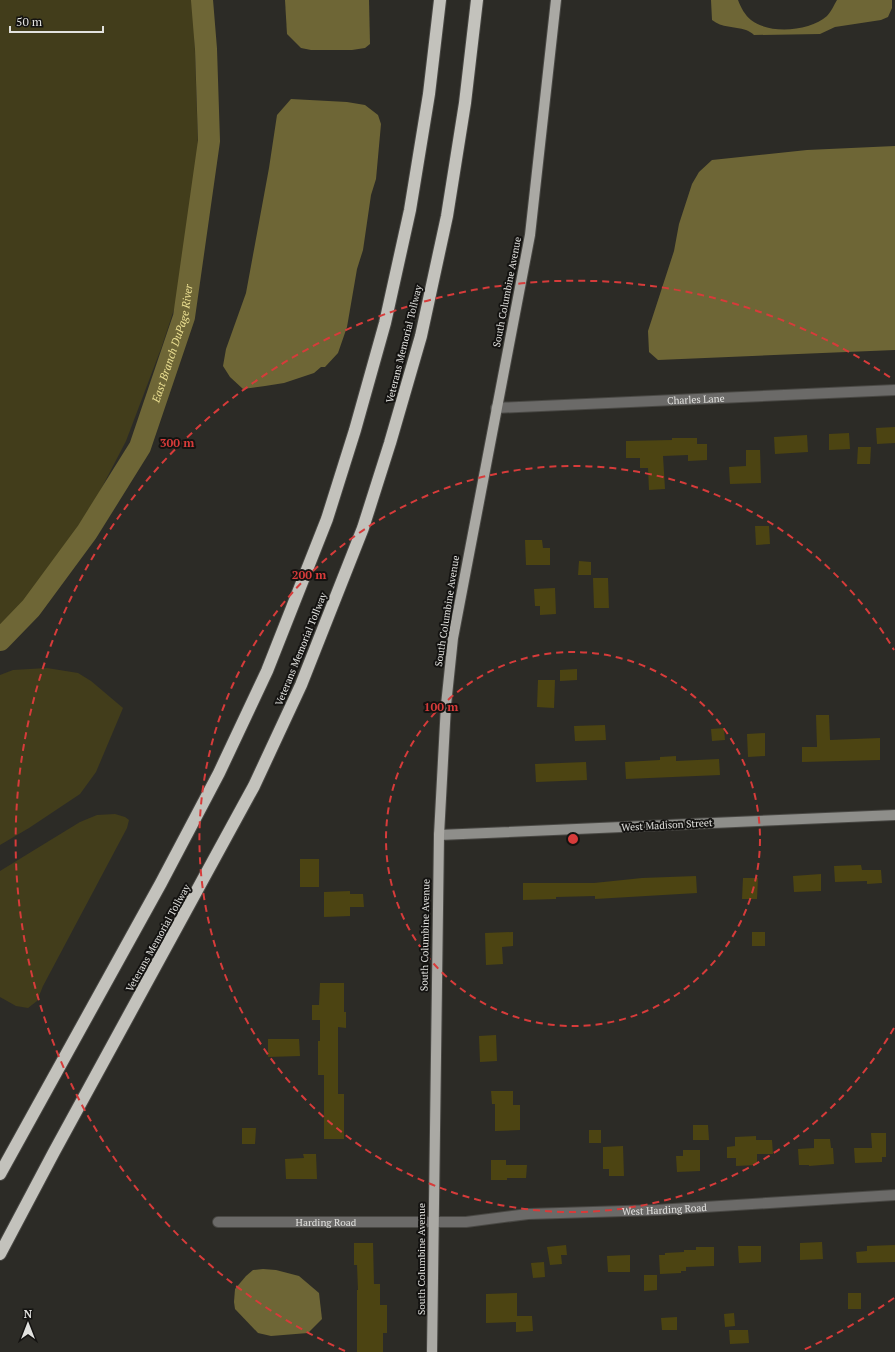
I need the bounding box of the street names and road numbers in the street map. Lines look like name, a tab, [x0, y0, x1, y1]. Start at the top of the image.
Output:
street label: South Columbine Avenue	[490, 236, 524, 348]
street label: Veterans Memorial Tollway	[383, 283, 425, 404]
street label: Charles Lane	[667, 391, 725, 407]
street label: South Columbine Avenue	[432, 555, 462, 667]
street label: Veterans Memorial Tollway	[272, 590, 330, 708]
street label: West Madison Street	[621, 816, 713, 834]
street label: South Columbine Avenue	[418, 879, 432, 991]
street label: Veterans Memorial Tollway	[123, 881, 193, 994]
street label: West Harding Road	[622, 1200, 708, 1218]
street label: South Columbine Avenue	[415, 1203, 428, 1315]
street label: Harding Road	[296, 1216, 357, 1229]

